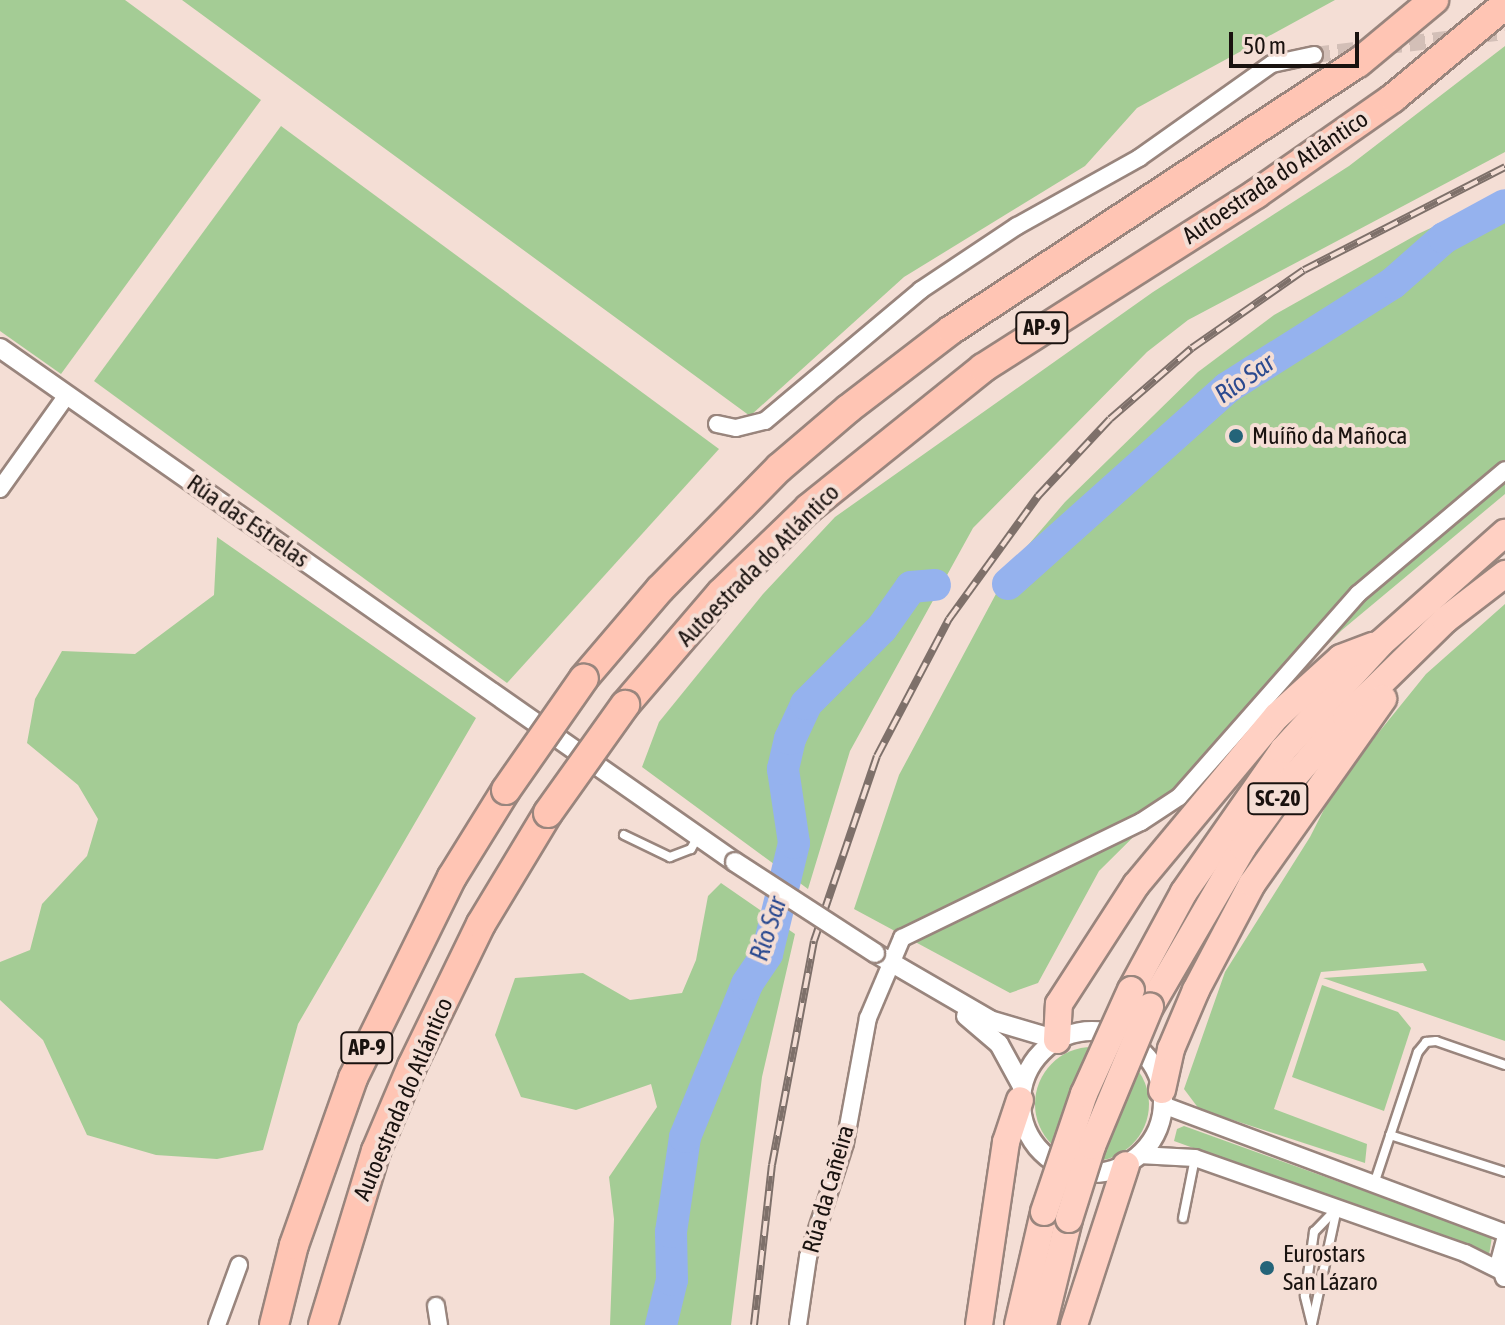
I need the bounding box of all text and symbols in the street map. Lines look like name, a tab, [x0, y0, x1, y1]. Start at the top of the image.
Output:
scale bar	[1233, 16, 1363, 66]
text: 50 m	[1243, 32, 1286, 59]
street label: Autoestrada do Atlántico	[1177, 104, 1373, 250]
road number: AP-9	[1014, 310, 1070, 346]
water label: Río Sar	[1209, 347, 1281, 411]
place label: Muíño da Mañoca	[1252, 422, 1407, 450]
marker: Muíño da Mañoca	[1227, 427, 1245, 445]
street label: Rúa das Estrelas	[182, 469, 314, 573]
street label: Autoestrada do Atlántico	[671, 478, 845, 652]
road number: SC-20	[1246, 781, 1310, 817]
water label: Río Sar	[744, 893, 794, 965]
street label: Autoestrada do Atlántico	[347, 993, 459, 1205]
road number: AP-9	[339, 1030, 395, 1066]
street label: Rúa da Cañeira	[796, 1122, 860, 1256]
place label: Eurostars San Lázaro	[1283, 1240, 1378, 1296]
marker: Eurostars San Lázaro	[1258, 1259, 1276, 1277]

